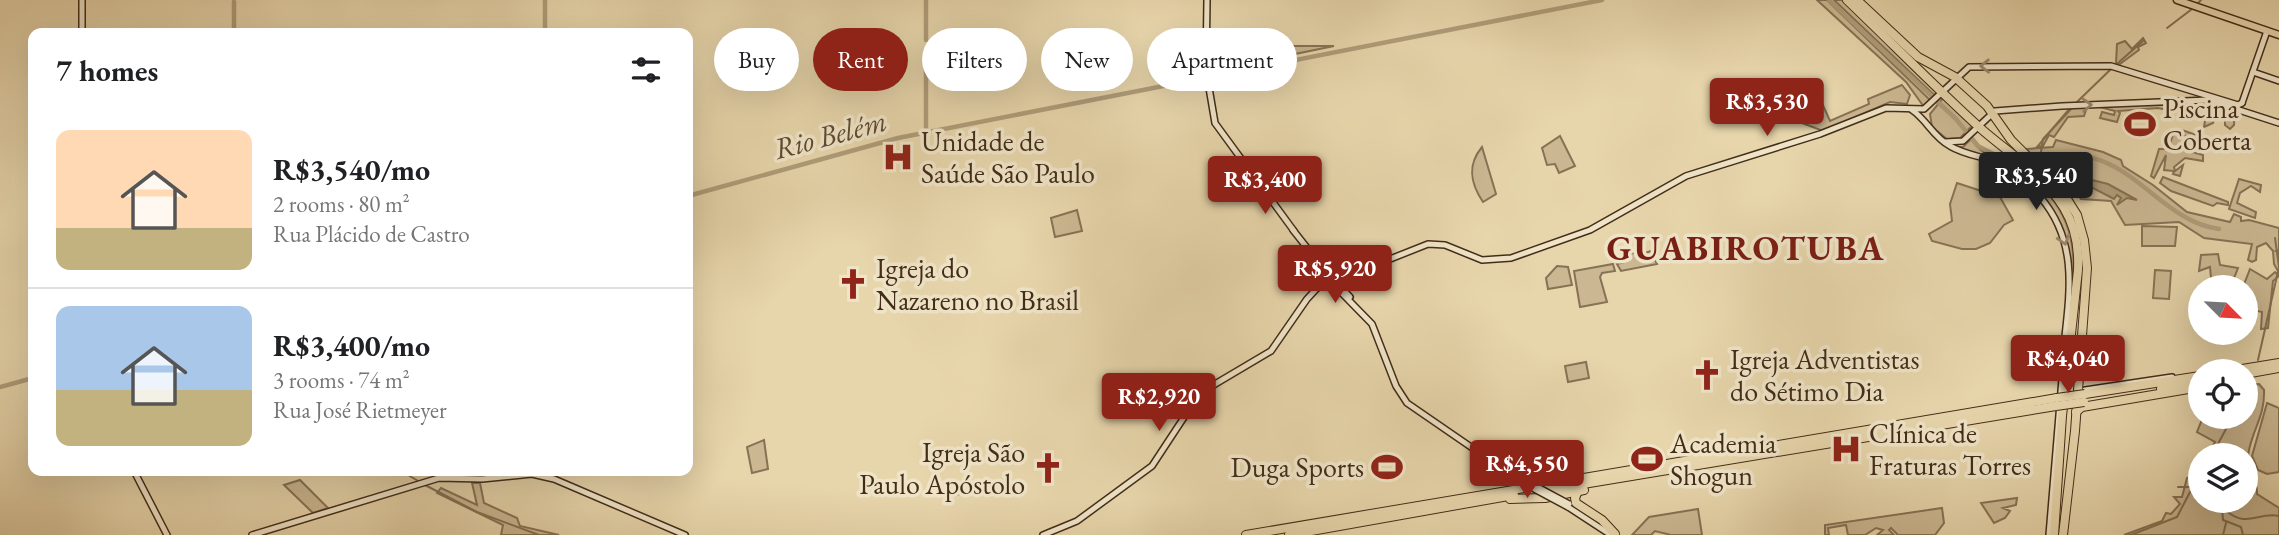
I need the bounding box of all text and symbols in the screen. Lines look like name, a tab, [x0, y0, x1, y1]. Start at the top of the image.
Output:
chip: Buy	[714, 28, 799, 91]
chip: Rent	[813, 28, 908, 91]
chip: Filters	[922, 28, 1027, 91]
chip: New	[1041, 28, 1133, 91]
chip: Apartment	[1147, 28, 1297, 91]
text: 7 homes	[56, 51, 158, 90]
icon: filters	[627, 51, 665, 89]
one-way arrow	[1979, 59, 1990, 74]
pin: R$3,530	[1702, 78, 1832, 138]
text: R$3,530	[1726, 86, 1808, 116]
place label: Piscina Coberta	[2163, 90, 2252, 158]
one-way arrow	[2082, 98, 2093, 113]
water label: Rio Belém	[769, 101, 891, 168]
sports icon: Piscina Coberta	[2123, 107, 2157, 141]
place label: Unidade de Saúde São Paulo	[921, 123, 1095, 191]
hospital icon: Unidade de Saúde São Paulo	[881, 140, 915, 174]
text: R$3,540/mo	[273, 150, 430, 189]
pin: R$3,540	[1971, 152, 2101, 212]
pin: R$3,400	[1200, 156, 1330, 216]
icon: home	[112, 158, 196, 242]
text: R$3,540	[1995, 160, 2077, 190]
text: R$3,400	[1224, 164, 1306, 194]
text: 2 rooms · 80 m²	[273, 189, 410, 219]
text: Rua Plácido de Castro	[273, 219, 470, 249]
district label: GUABIROTUBA	[1607, 225, 1885, 270]
one-way arrow	[2056, 234, 2071, 246]
pin: R$5,920	[1270, 246, 1400, 305]
place label: Igreja do Nazareno no Brasil	[876, 250, 1079, 318]
text: R$5,920	[1294, 253, 1376, 283]
church icon: Igreja do Nazareno no Brasil	[836, 267, 870, 301]
north arrow	[2188, 275, 2258, 345]
map controls	[2188, 275, 2258, 513]
text: R$3,400/mo	[273, 326, 430, 365]
icon: home	[112, 334, 196, 418]
pin: R$4,040	[2003, 336, 2133, 395]
place label: Igreja Adventistas do Sétimo Dia	[1730, 341, 1920, 409]
text: R$4,040	[2027, 343, 2109, 373]
church icon: Igreja Adventistas do Sétimo Dia	[1690, 358, 1724, 392]
button: locate	[2188, 359, 2258, 429]
text: 3 rooms · 74 m²	[273, 365, 410, 395]
pin: R$2,920	[1094, 374, 1224, 433]
text: R$2,920	[1118, 381, 1200, 411]
text: Rua José Rietmeyer	[273, 395, 447, 425]
place label: Clínica de Fraturas Torres	[1869, 415, 2031, 483]
place label: Academia Shogun	[1669, 425, 1777, 493]
hospital icon: Clínica de Fraturas Torres	[1829, 432, 1863, 466]
place label: Igreja São Paulo Apóstolo	[859, 434, 1025, 502]
pin: R$4,550	[1462, 440, 1592, 500]
sports icon: Academia Shogun	[1630, 442, 1664, 476]
button: layers	[2188, 443, 2258, 513]
text: R$4,550	[1486, 448, 1568, 478]
place label: Duga Sports	[1231, 449, 1364, 485]
sports icon: Duga Sports	[1370, 450, 1404, 484]
church icon: Igreja São Paulo Apóstolo	[1031, 451, 1065, 485]

